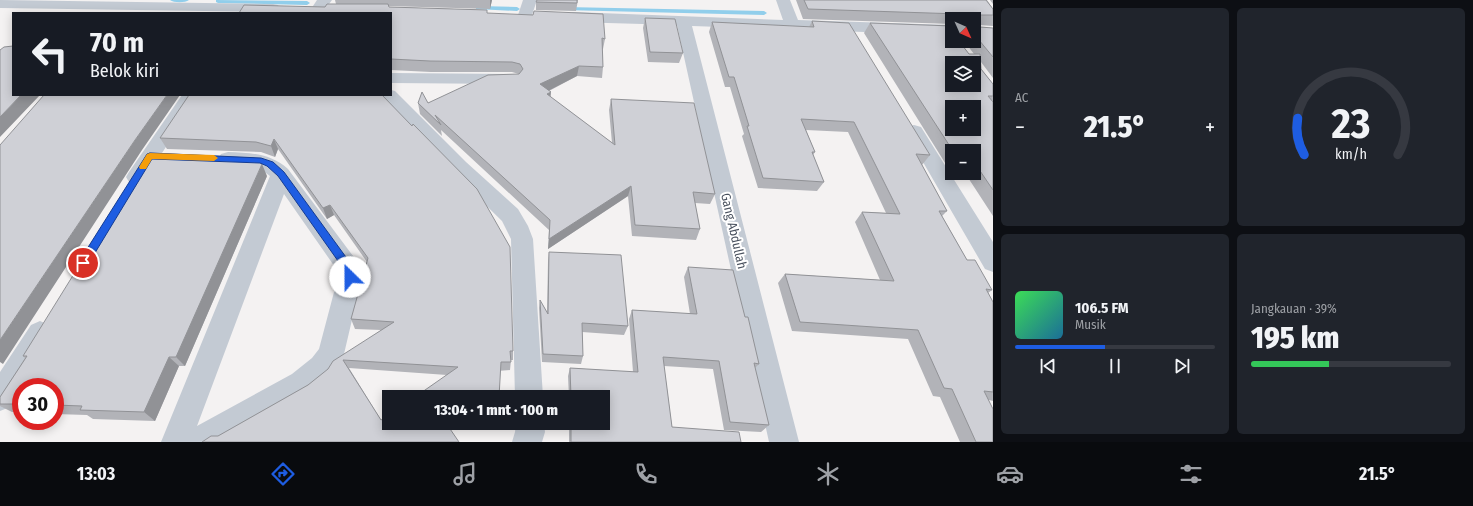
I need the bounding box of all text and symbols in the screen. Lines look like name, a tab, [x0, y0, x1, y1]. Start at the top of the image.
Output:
north arrow	[945, 12, 981, 48]
map controls	[945, 12, 981, 180]
text: 70 m	[90, 26, 144, 59]
icon: left	[24, 28, 76, 80]
button: layers	[945, 56, 981, 92]
text: Belok kiri	[90, 60, 159, 82]
text: AC	[1015, 90, 1028, 105]
text: 23	[1331, 99, 1370, 149]
button: +	[945, 100, 981, 136]
text: 21.5°	[1084, 109, 1146, 145]
text: −	[1015, 114, 1025, 141]
text: +	[1205, 114, 1215, 141]
button: −	[945, 144, 981, 180]
text: km/h	[1335, 146, 1367, 163]
street label: Gang Abdullah	[718, 192, 750, 270]
pin	[66, 246, 100, 280]
icon: arrive	[72, 252, 94, 274]
position arrow	[329, 256, 371, 298]
text: 106.5 FM	[1075, 299, 1128, 317]
text: Jangkauan · 39%	[1251, 301, 1337, 316]
text: Musik	[1075, 317, 1106, 332]
text: 195 km	[1251, 320, 1339, 356]
icon: previous	[1037, 355, 1059, 377]
icon: pause	[1104, 355, 1126, 377]
icon: next	[1171, 355, 1193, 377]
speed limit sign: 30	[12, 378, 64, 430]
text: 13:04 · 1 mnt · 100 m	[434, 401, 558, 419]
icon: directions	[269, 460, 297, 488]
icon: music	[451, 460, 479, 488]
icon: phone	[632, 460, 660, 488]
icon: climate	[814, 460, 842, 488]
icon: car	[996, 460, 1024, 488]
icon: filters	[1177, 460, 1205, 488]
text: 13:03	[77, 463, 115, 485]
text: 21.5°	[1359, 463, 1396, 485]

